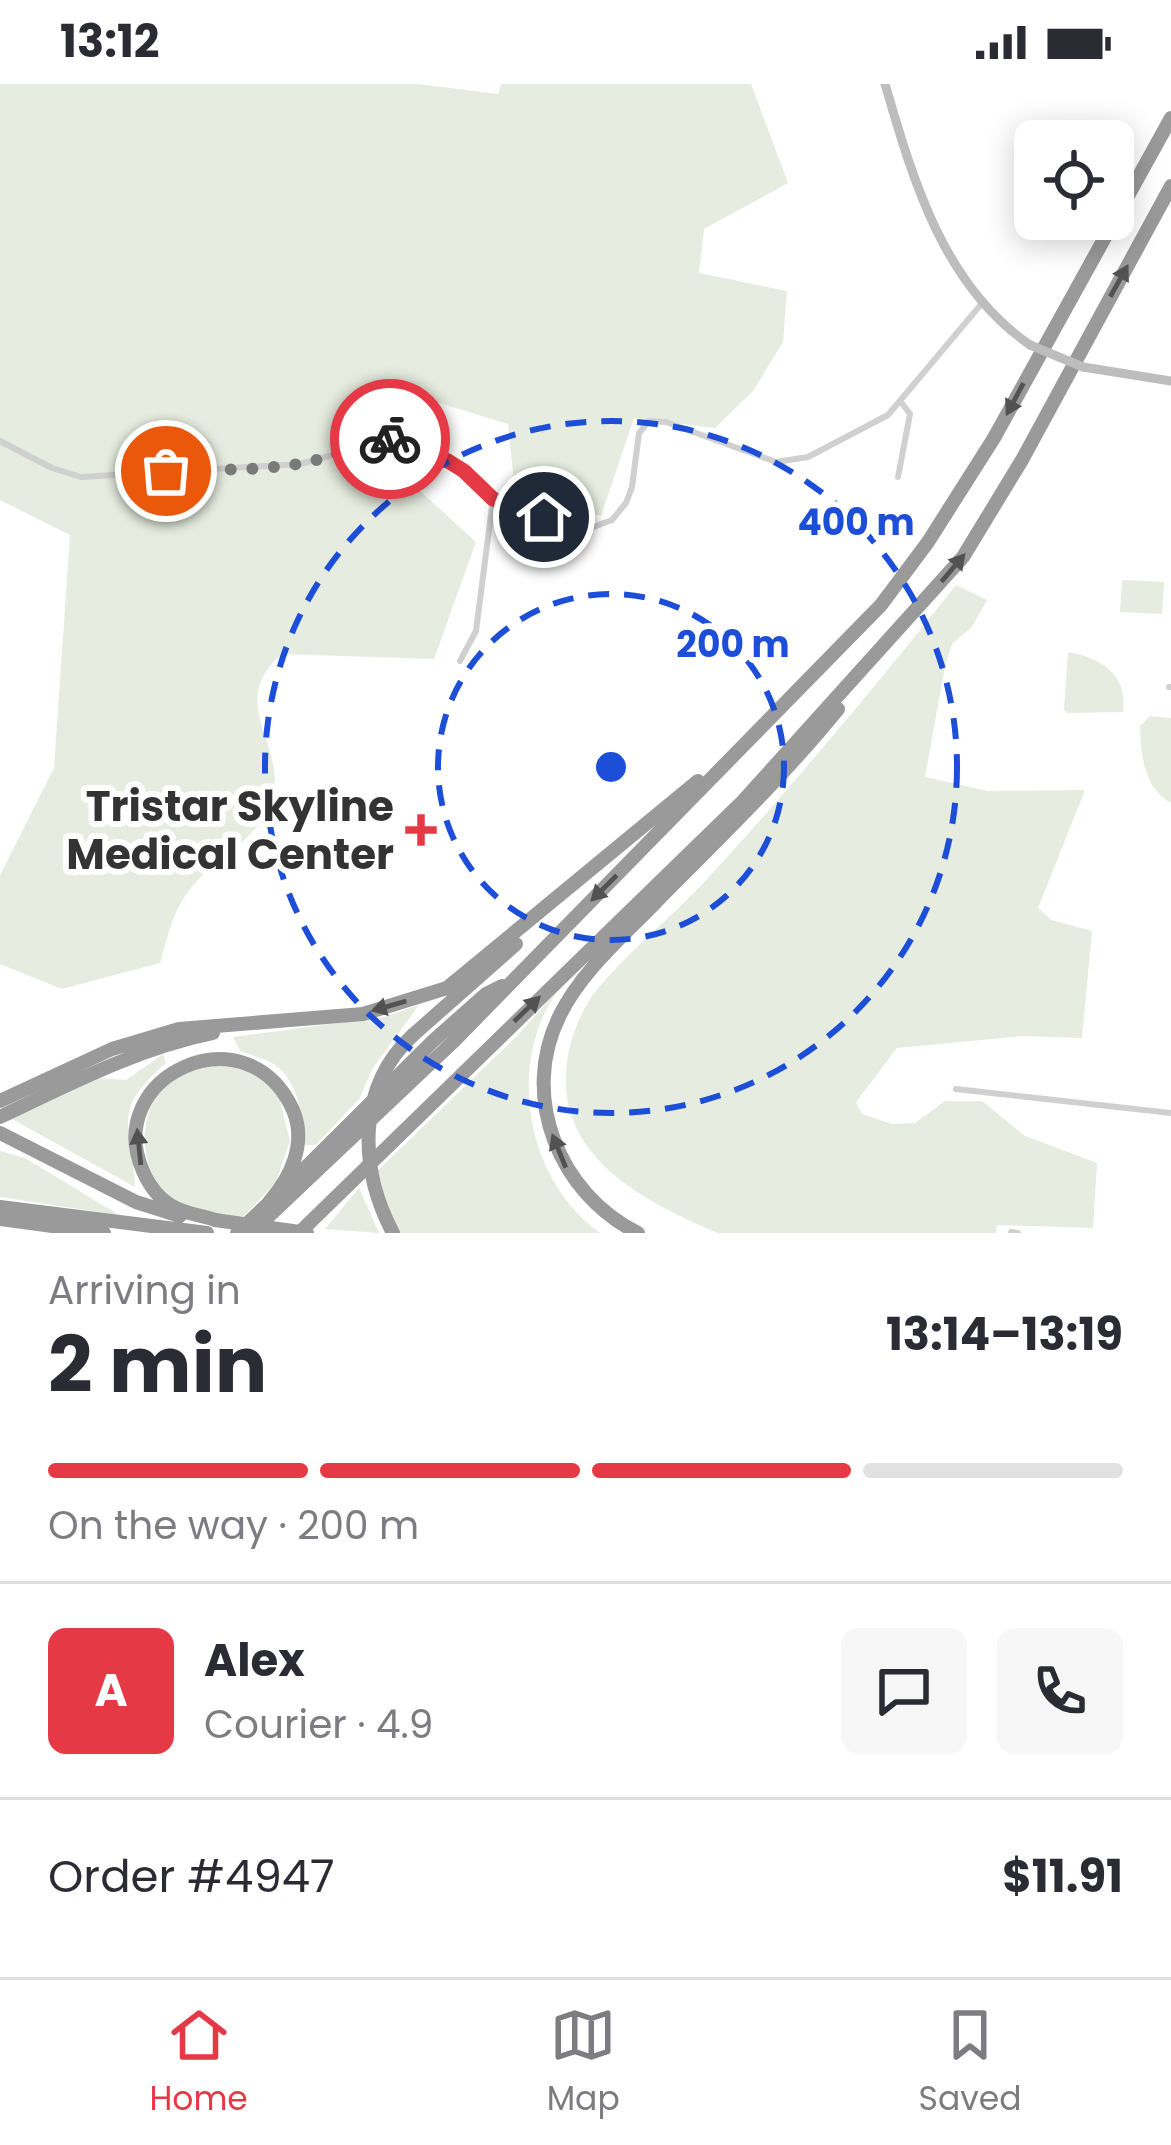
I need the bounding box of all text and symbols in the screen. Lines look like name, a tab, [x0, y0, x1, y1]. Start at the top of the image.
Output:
text: 13:12	[60, 10, 160, 73]
map controls	[1014, 120, 1134, 240]
button: locate	[1014, 120, 1134, 240]
one-way arrow	[1108, 264, 1129, 299]
courier	[330, 379, 450, 499]
one-way arrow	[1005, 382, 1026, 416]
icon: bike	[357, 406, 423, 472]
pin	[115, 420, 217, 522]
icon: bag	[133, 438, 199, 504]
pin	[493, 466, 595, 568]
icon: home	[511, 484, 577, 550]
text: 400 m	[797, 497, 915, 548]
one-way arrow	[940, 553, 966, 583]
text: 200 m	[676, 619, 790, 670]
centre of rings	[590, 746, 632, 788]
place label: Tristar Skyline Medical Center	[66, 777, 394, 884]
marker: Tristar Skyline Medical Center	[405, 814, 437, 846]
one-way arrow	[590, 874, 618, 902]
one-way arrow	[513, 995, 541, 1023]
one-way arrow	[371, 998, 407, 1016]
one-way arrow	[130, 1127, 149, 1165]
one-way arrow	[549, 1133, 568, 1169]
text: Arriving in	[48, 1263, 241, 1318]
text: 13:14–13:19	[886, 1303, 1123, 1366]
text: 2 min	[48, 1310, 267, 1419]
text: On the way · 200 m	[48, 1498, 419, 1553]
button: chat	[841, 1628, 967, 1754]
button: phone	[997, 1628, 1123, 1754]
text: Alex	[204, 1629, 305, 1692]
text: A	[94, 1659, 128, 1722]
text: Courier · 4.9	[204, 1697, 433, 1752]
text: Order #4947	[48, 1845, 335, 1908]
text: $11.91	[1002, 1845, 1123, 1908]
tab: Home	[149, 2002, 248, 2124]
tab: Map	[547, 2002, 620, 2124]
tab: Saved	[919, 2002, 1022, 2124]

